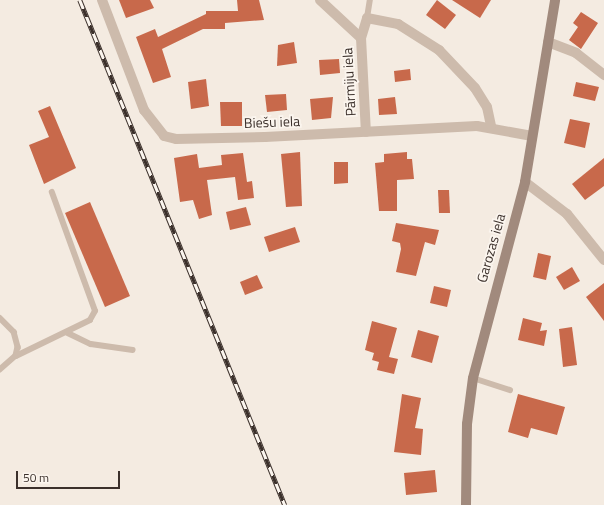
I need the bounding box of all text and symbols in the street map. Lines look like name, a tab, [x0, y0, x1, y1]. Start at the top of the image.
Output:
street label: Pārmiju iela	[339, 47, 359, 117]
street label: Biešu iela	[244, 113, 300, 131]
street label: Garozas iela	[473, 212, 509, 284]
scale bar	[18, 463, 122, 489]
text: 50 m	[23, 468, 49, 487]

